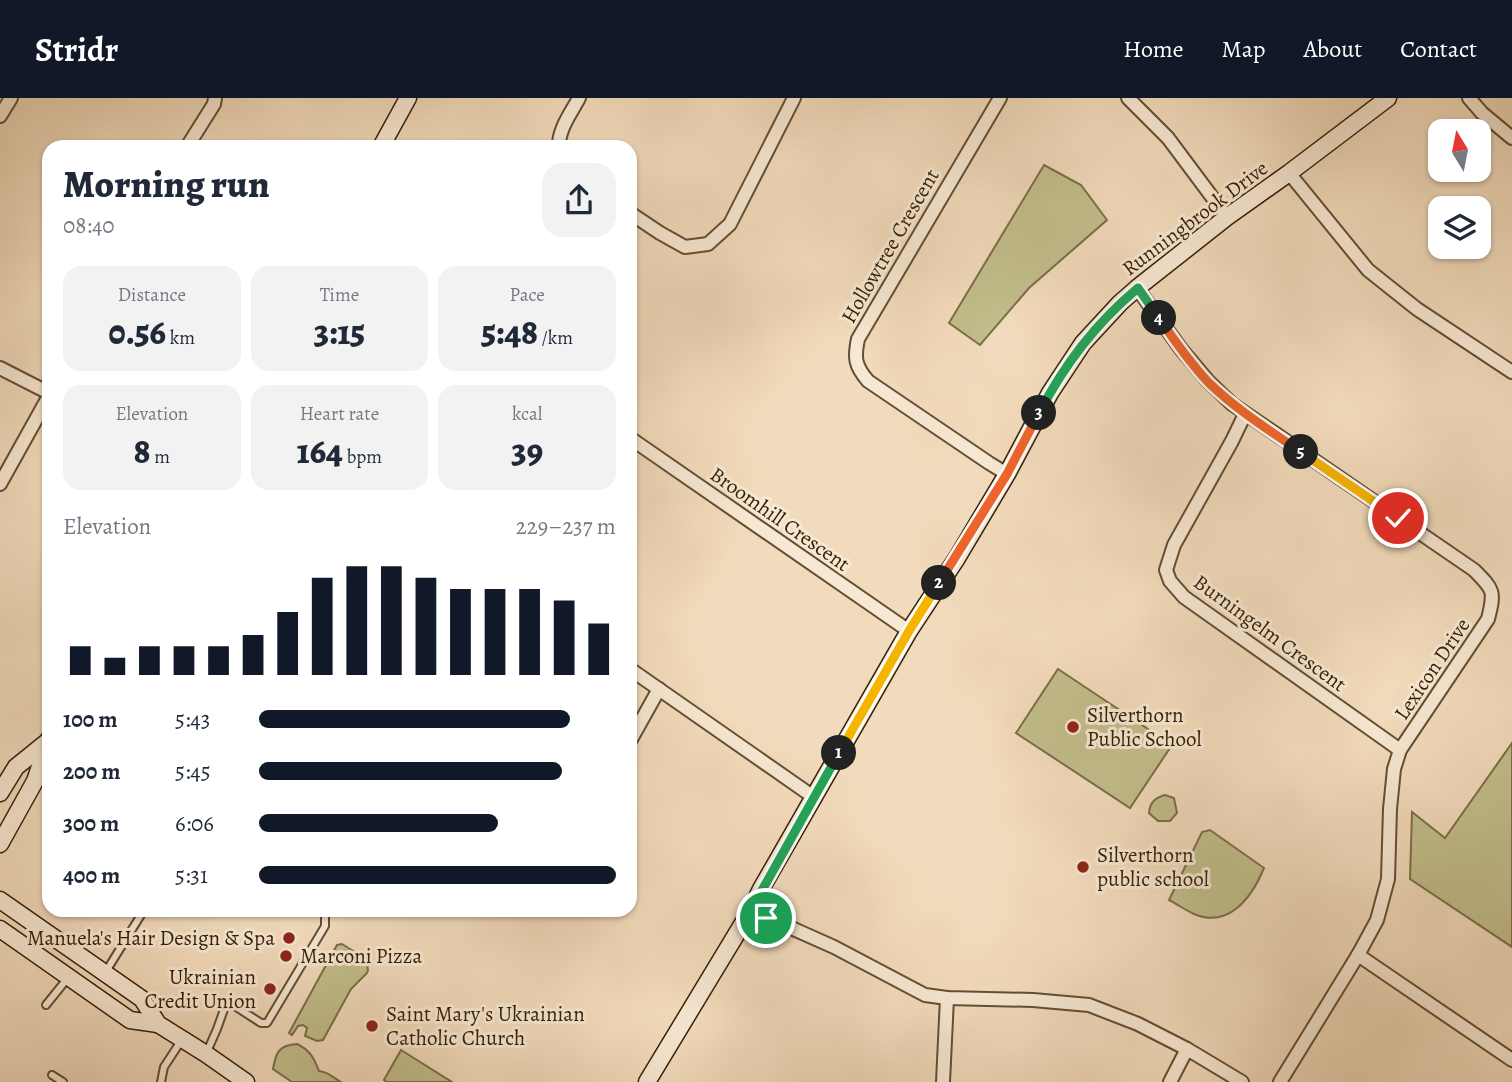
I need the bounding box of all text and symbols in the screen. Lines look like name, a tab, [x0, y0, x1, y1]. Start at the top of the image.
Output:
text: Stridr	[35, 27, 118, 72]
text: Home	[1123, 33, 1184, 65]
text: Map	[1222, 33, 1266, 65]
text: About	[1304, 33, 1362, 65]
text: Contact	[1400, 33, 1477, 65]
north arrow	[1428, 119, 1491, 182]
map controls	[1428, 119, 1491, 259]
street label: Runningbrook Drive	[1116, 154, 1274, 282]
text: Morning run	[63, 158, 270, 210]
button: share	[542, 163, 616, 237]
street label: Hollowtree Crescent	[834, 164, 946, 328]
button: layers	[1428, 196, 1491, 259]
text: 08:40	[63, 210, 115, 241]
text: Distance	[118, 282, 186, 308]
text: Time	[320, 282, 359, 308]
text: Pace	[510, 282, 545, 308]
pin: 4	[1142, 300, 1176, 336]
text: 4	[1154, 304, 1163, 330]
text: 0.56	[109, 308, 166, 356]
text: 3:15	[314, 308, 365, 356]
text: 5:48	[481, 308, 538, 356]
text: km	[166, 325, 195, 351]
text: /km	[538, 325, 573, 351]
pin: 3	[1021, 396, 1056, 430]
text: 3	[1034, 399, 1043, 425]
text: Elevation	[115, 401, 188, 427]
text: Heart rate	[300, 401, 379, 427]
text: kcal	[512, 401, 542, 427]
text: 8	[134, 427, 150, 475]
text: 164	[297, 427, 343, 475]
text: 39	[511, 427, 543, 475]
pin: 5	[1284, 434, 1318, 470]
text: 5	[1296, 438, 1305, 464]
text: m	[150, 444, 170, 470]
text: bpm	[343, 444, 382, 470]
street label: Broomhill Crescent	[704, 460, 856, 578]
pin	[1368, 488, 1428, 548]
icon: check	[1379, 499, 1417, 537]
text: Elevation	[63, 511, 151, 542]
text: 229–237 m	[516, 511, 616, 542]
pin: 2	[922, 566, 956, 601]
street label: Burningelm Crescent	[1188, 568, 1352, 698]
text: 2	[934, 569, 943, 595]
street label: Lexicon Drive	[1388, 613, 1476, 725]
place label: Silverthorn Public School	[1087, 701, 1202, 753]
text: 100 m	[63, 704, 118, 735]
text: 5:43	[175, 704, 210, 735]
marker: Silverthorn Public School	[1065, 719, 1081, 735]
pin: 1	[822, 736, 856, 770]
text: 1	[835, 739, 842, 765]
text: 200 m	[63, 756, 121, 787]
text: 5:45	[175, 756, 211, 787]
text: 300 m	[63, 808, 119, 839]
text: 6:06	[175, 808, 214, 839]
place label: Silverthorn public school	[1097, 841, 1209, 893]
marker: Silverthorn public school	[1075, 859, 1091, 875]
text: 400 m	[63, 860, 120, 891]
text: 5:31	[175, 860, 208, 891]
pin	[736, 888, 796, 948]
icon: arrive	[747, 899, 785, 937]
place label: Manuela's Hair Design & Spa	[27, 924, 275, 952]
marker: Manuela's Hair Design & Spa	[281, 930, 297, 946]
place label: Marconi Pizza	[300, 942, 422, 970]
marker: Marconi Pizza	[278, 948, 294, 964]
place label: Ukrainian Credit Union	[144, 963, 256, 1015]
marker: Ukrainian Credit Union	[262, 981, 278, 997]
place label: Saint Mary's Ukrainian Catholic Church	[386, 1000, 585, 1052]
marker: Saint Mary's Ukrainian Catholic Church	[364, 1018, 380, 1034]

